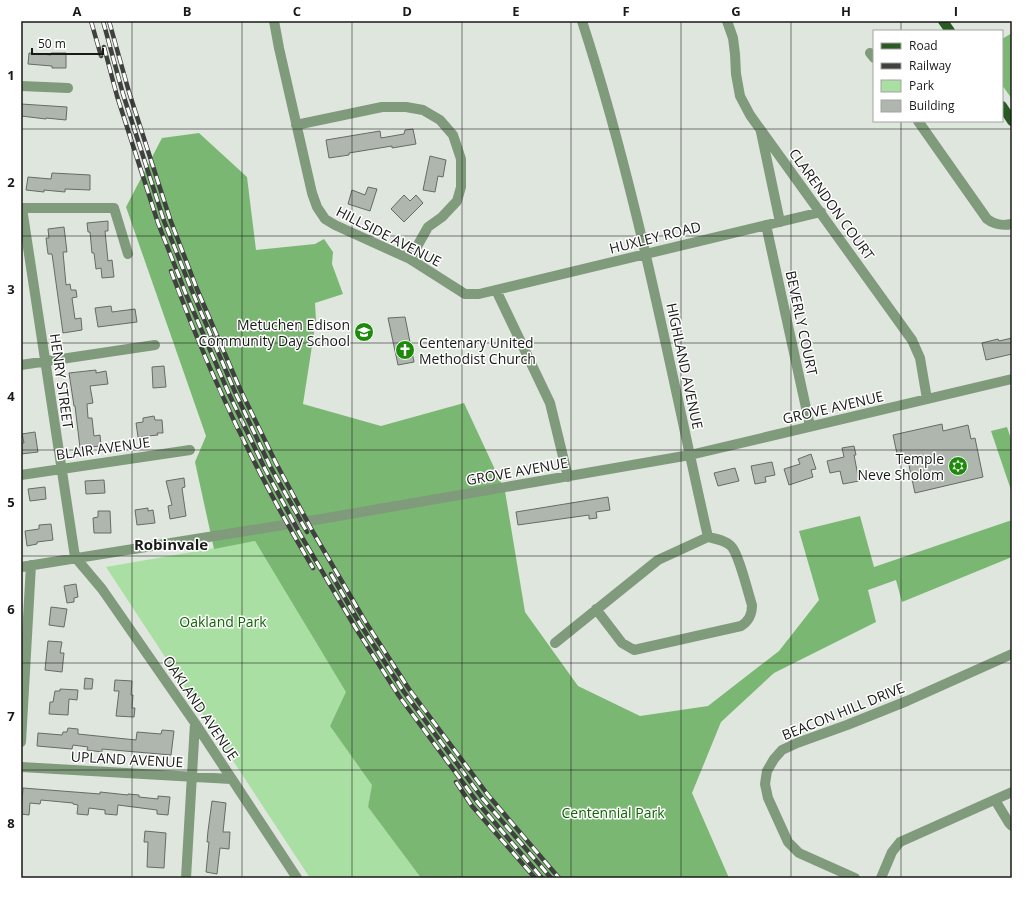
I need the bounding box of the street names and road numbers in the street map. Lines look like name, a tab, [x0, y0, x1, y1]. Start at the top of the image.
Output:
street label: CLARENDON COURT	[785, 144, 879, 264]
street label: HILLSIDE AVENUE	[333, 201, 445, 271]
street label: HUXLEY ROAD	[607, 216, 703, 258]
street label: BEVERLY COURT	[782, 269, 822, 377]
street label: HIGHLAND AVENUE	[662, 301, 708, 431]
street label: HENRY STREET	[46, 332, 78, 430]
street label: GROVE AVENUE	[781, 386, 885, 428]
street label: BLAIR AVENUE	[55, 432, 151, 464]
street label: GROVE AVENUE	[465, 453, 569, 489]
street label: OAKLAND AVENUE	[159, 652, 243, 764]
street label: BEACON HILL DRIVE	[779, 678, 907, 744]
street label: UPLAND AVENUE	[70, 747, 184, 771]

